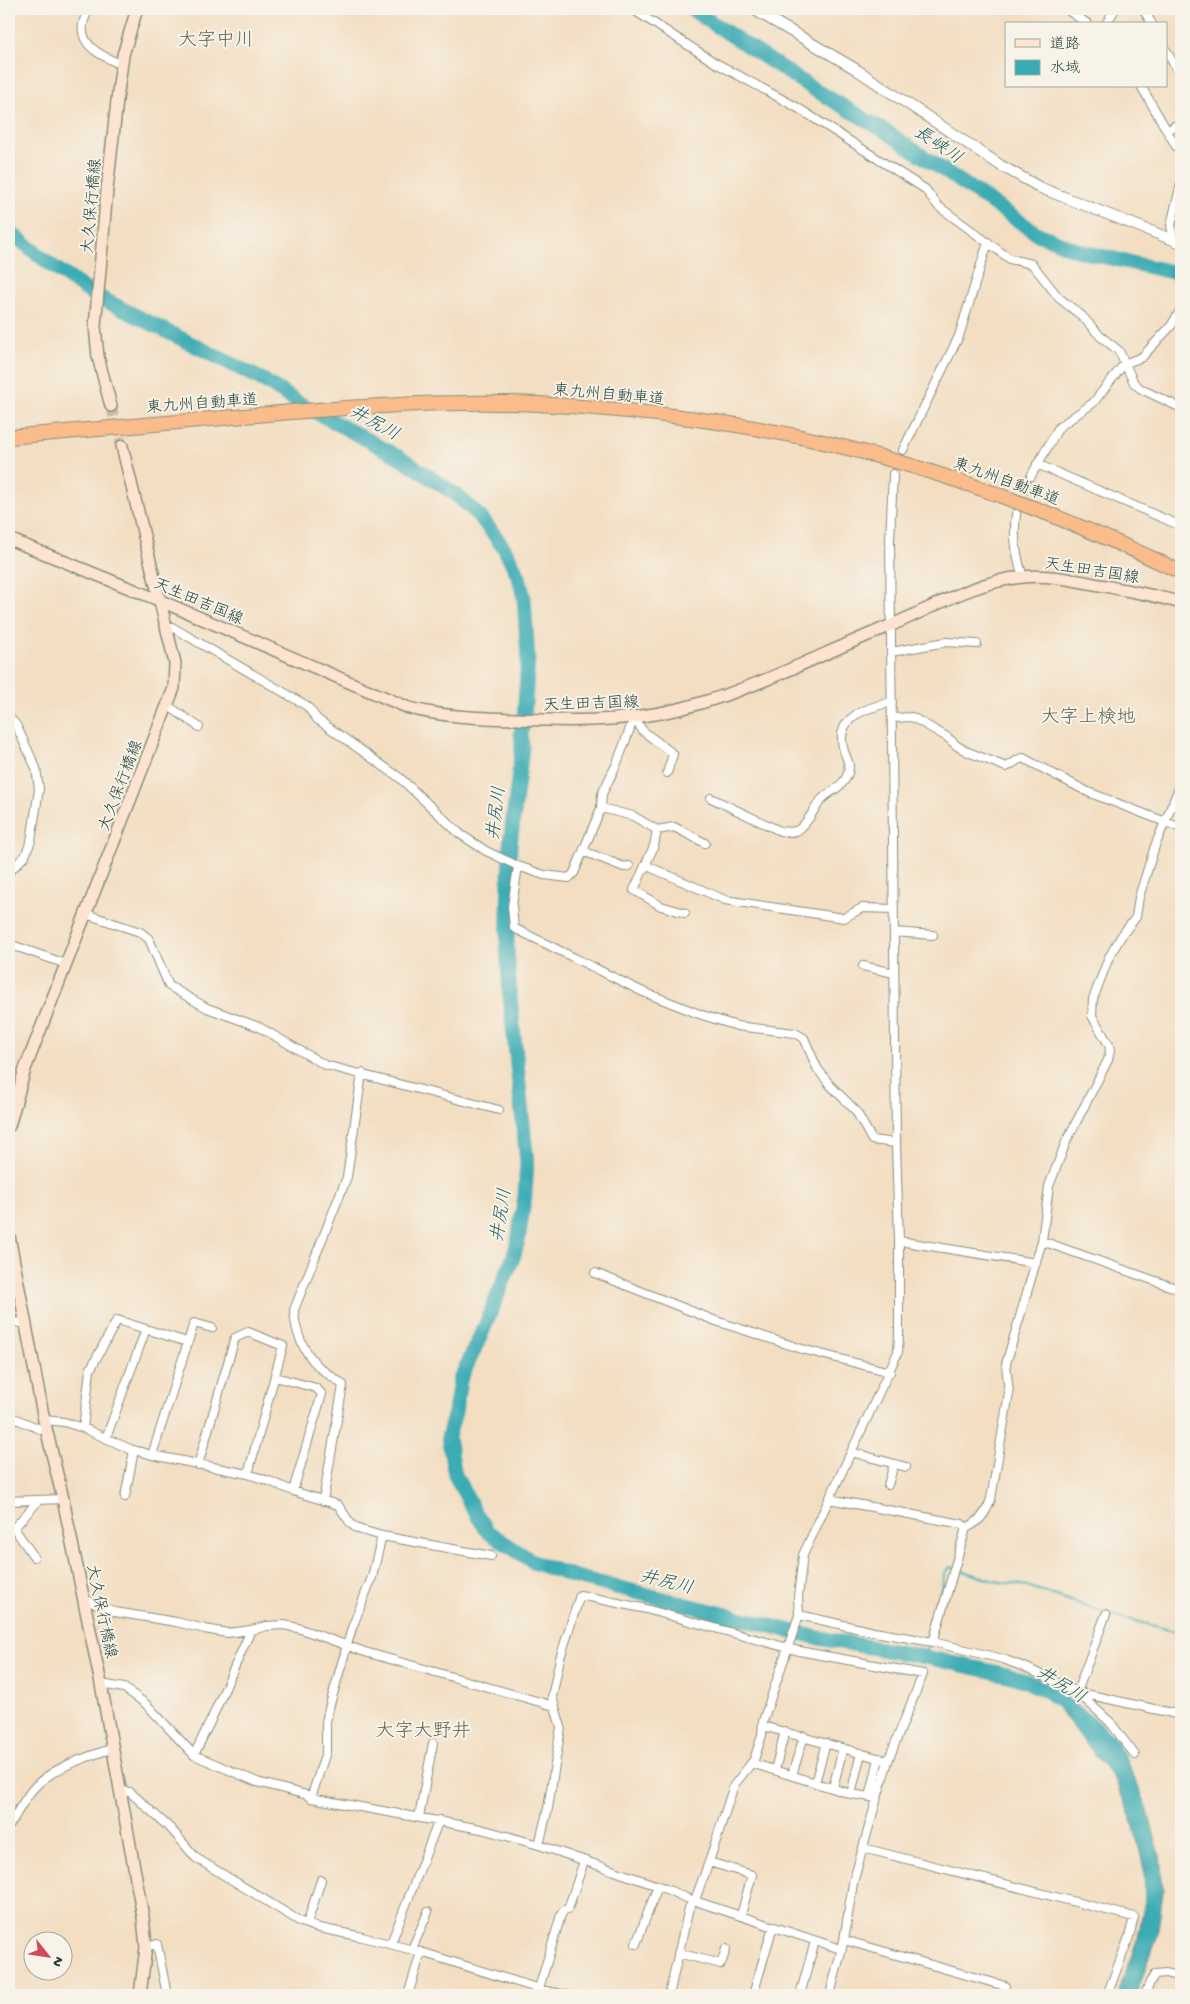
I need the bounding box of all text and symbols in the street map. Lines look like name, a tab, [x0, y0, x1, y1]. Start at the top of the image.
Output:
legend	[1005, 22, 1168, 88]
district label: 大字中川	[178, 29, 254, 53]
text: 道路	[1050, 36, 1080, 54]
text: 水域	[1050, 59, 1080, 78]
water label: 長峡川	[909, 121, 966, 170]
street label: 大久保行橋線	[78, 157, 107, 255]
street label: 東九州自動車道	[552, 380, 665, 411]
street label: 東九州自動車道	[146, 390, 259, 419]
water label: 井尻川	[345, 401, 403, 446]
street label: 東九州自動車道	[950, 453, 1062, 511]
street label: 天生田吉国線	[1043, 554, 1141, 589]
street label: 天生田吉国線	[150, 574, 246, 631]
street label: 天生田吉国線	[543, 692, 639, 717]
district label: 大字上検地	[1040, 706, 1136, 730]
street label: 大久保行橋線	[94, 737, 148, 834]
water label: 井尻川	[483, 785, 511, 841]
water label: 井尻川	[487, 1187, 517, 1244]
street label: 大久保行橋線	[80, 1562, 121, 1661]
water label: 井尻川	[638, 1566, 695, 1600]
water label: 井尻川	[1032, 1662, 1090, 1709]
district label: 大字大野井	[375, 1720, 471, 1744]
north arrow	[22, 1932, 72, 1982]
text: N	[47, 1953, 67, 1969]

